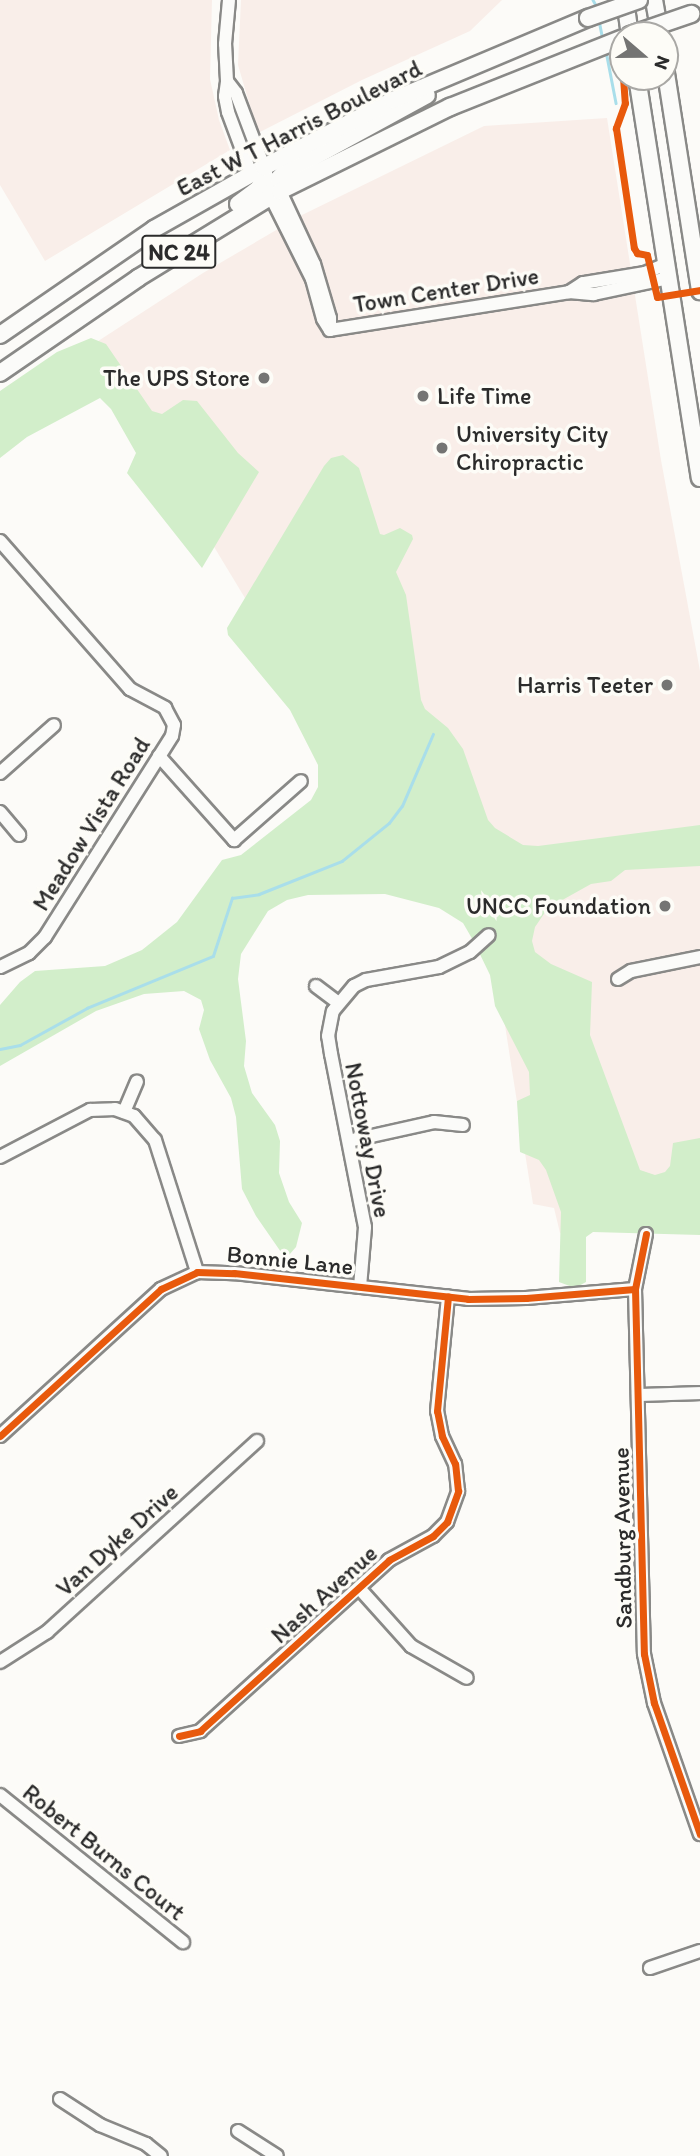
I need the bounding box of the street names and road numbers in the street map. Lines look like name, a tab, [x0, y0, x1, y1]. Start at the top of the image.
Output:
street label: East W T Harris Boulevard	[172, 54, 426, 202]
road number: NC 24	[140, 232, 218, 272]
street label: Town Center Drive	[351, 261, 541, 319]
street label: Meadow Vista Road	[26, 732, 156, 916]
street label: Nottoway Drive	[339, 1060, 397, 1220]
street label: Bonnie Lane	[225, 1239, 355, 1281]
street label: Sandburg Avenue	[606, 1448, 638, 1628]
street label: Van Dyke Drive	[50, 1478, 184, 1602]
street label: Nash Avenue	[265, 1539, 383, 1649]
street label: Robert Burns Court	[17, 1778, 191, 1926]

